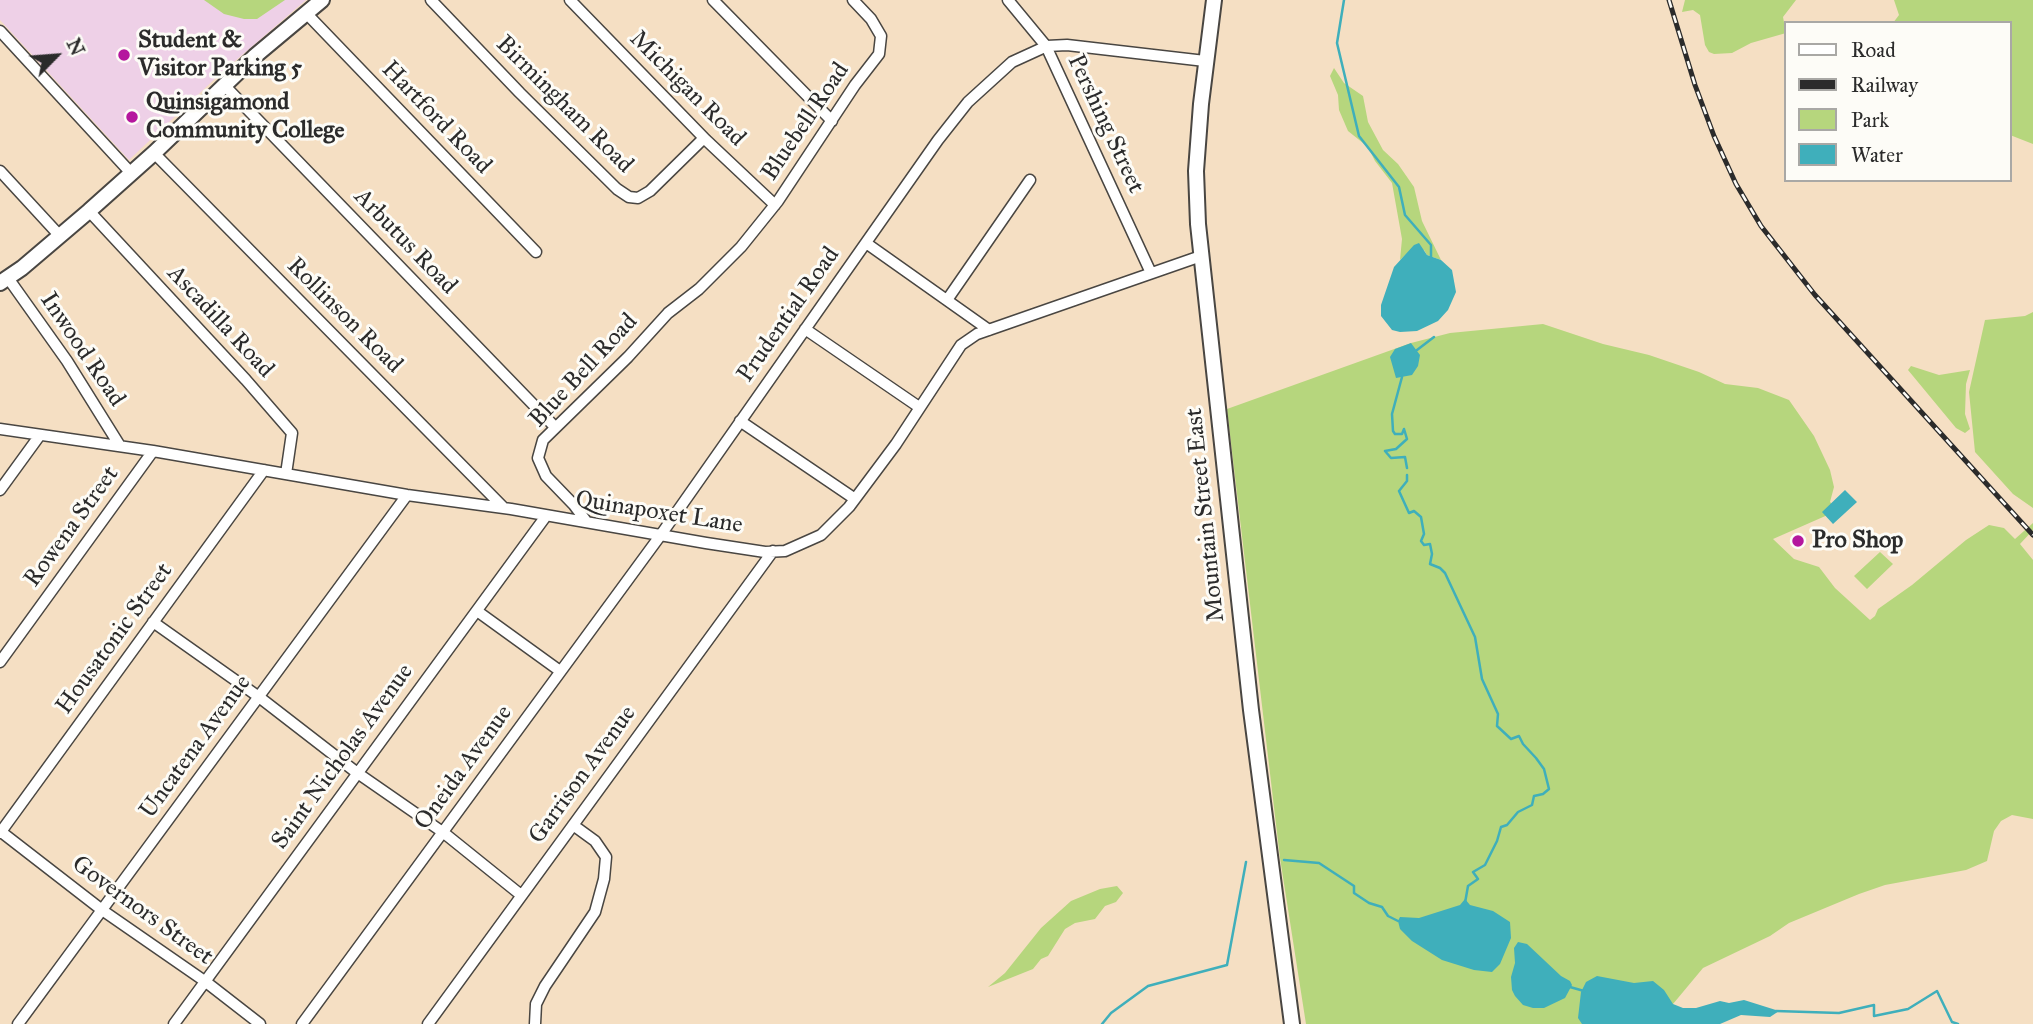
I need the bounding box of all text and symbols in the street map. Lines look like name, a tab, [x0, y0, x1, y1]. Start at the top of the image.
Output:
north arrow	[21, 21, 91, 91]
legend	[1784, 21, 2012, 182]
street label: Michigan Road	[623, 25, 751, 153]
place label: Student & Visitor Parking 5	[138, 27, 302, 83]
street label: Birmingham Road	[489, 30, 639, 180]
text: N	[62, 35, 89, 59]
text: Road	[1851, 37, 1896, 63]
marker: Student & Visitor Parking 5	[116, 47, 132, 63]
street label: Pershing Street	[1060, 50, 1150, 198]
street label: Hartford Road	[375, 56, 497, 180]
street label: Bluebell Road	[756, 58, 856, 186]
text: Railway	[1851, 72, 1918, 98]
place label: Quinsigamond Community College	[146, 89, 345, 145]
text: Park	[1851, 107, 1889, 133]
marker: Quinsigamond Community College	[124, 109, 140, 125]
text: Water	[1851, 142, 1903, 168]
street label: Arbutus Road	[347, 183, 463, 301]
street label: Prudential Road	[732, 242, 846, 388]
street label: Rollinson Road	[280, 252, 408, 380]
street label: Ascadilla Road	[161, 260, 279, 384]
street label: Inwood Road	[33, 287, 131, 413]
street label: Blue Bell Road	[524, 308, 644, 434]
street label: Mountain Street East	[1180, 407, 1232, 623]
street label: Rowena Street	[19, 461, 125, 593]
street label: Quinapoxet Lane	[574, 486, 744, 540]
place label: Pro Shop	[1812, 527, 1903, 555]
marker: Pro Shop	[1790, 533, 1806, 549]
street label: Housatonic Street	[51, 558, 179, 720]
street label: Saint Nicholas Avenue	[266, 659, 420, 855]
street label: Uncatena Avenue	[134, 670, 258, 824]
street label: Oneida Avenue	[409, 700, 519, 836]
street label: Garrison Avenue	[523, 700, 643, 850]
street label: Governors Street	[66, 850, 218, 972]

